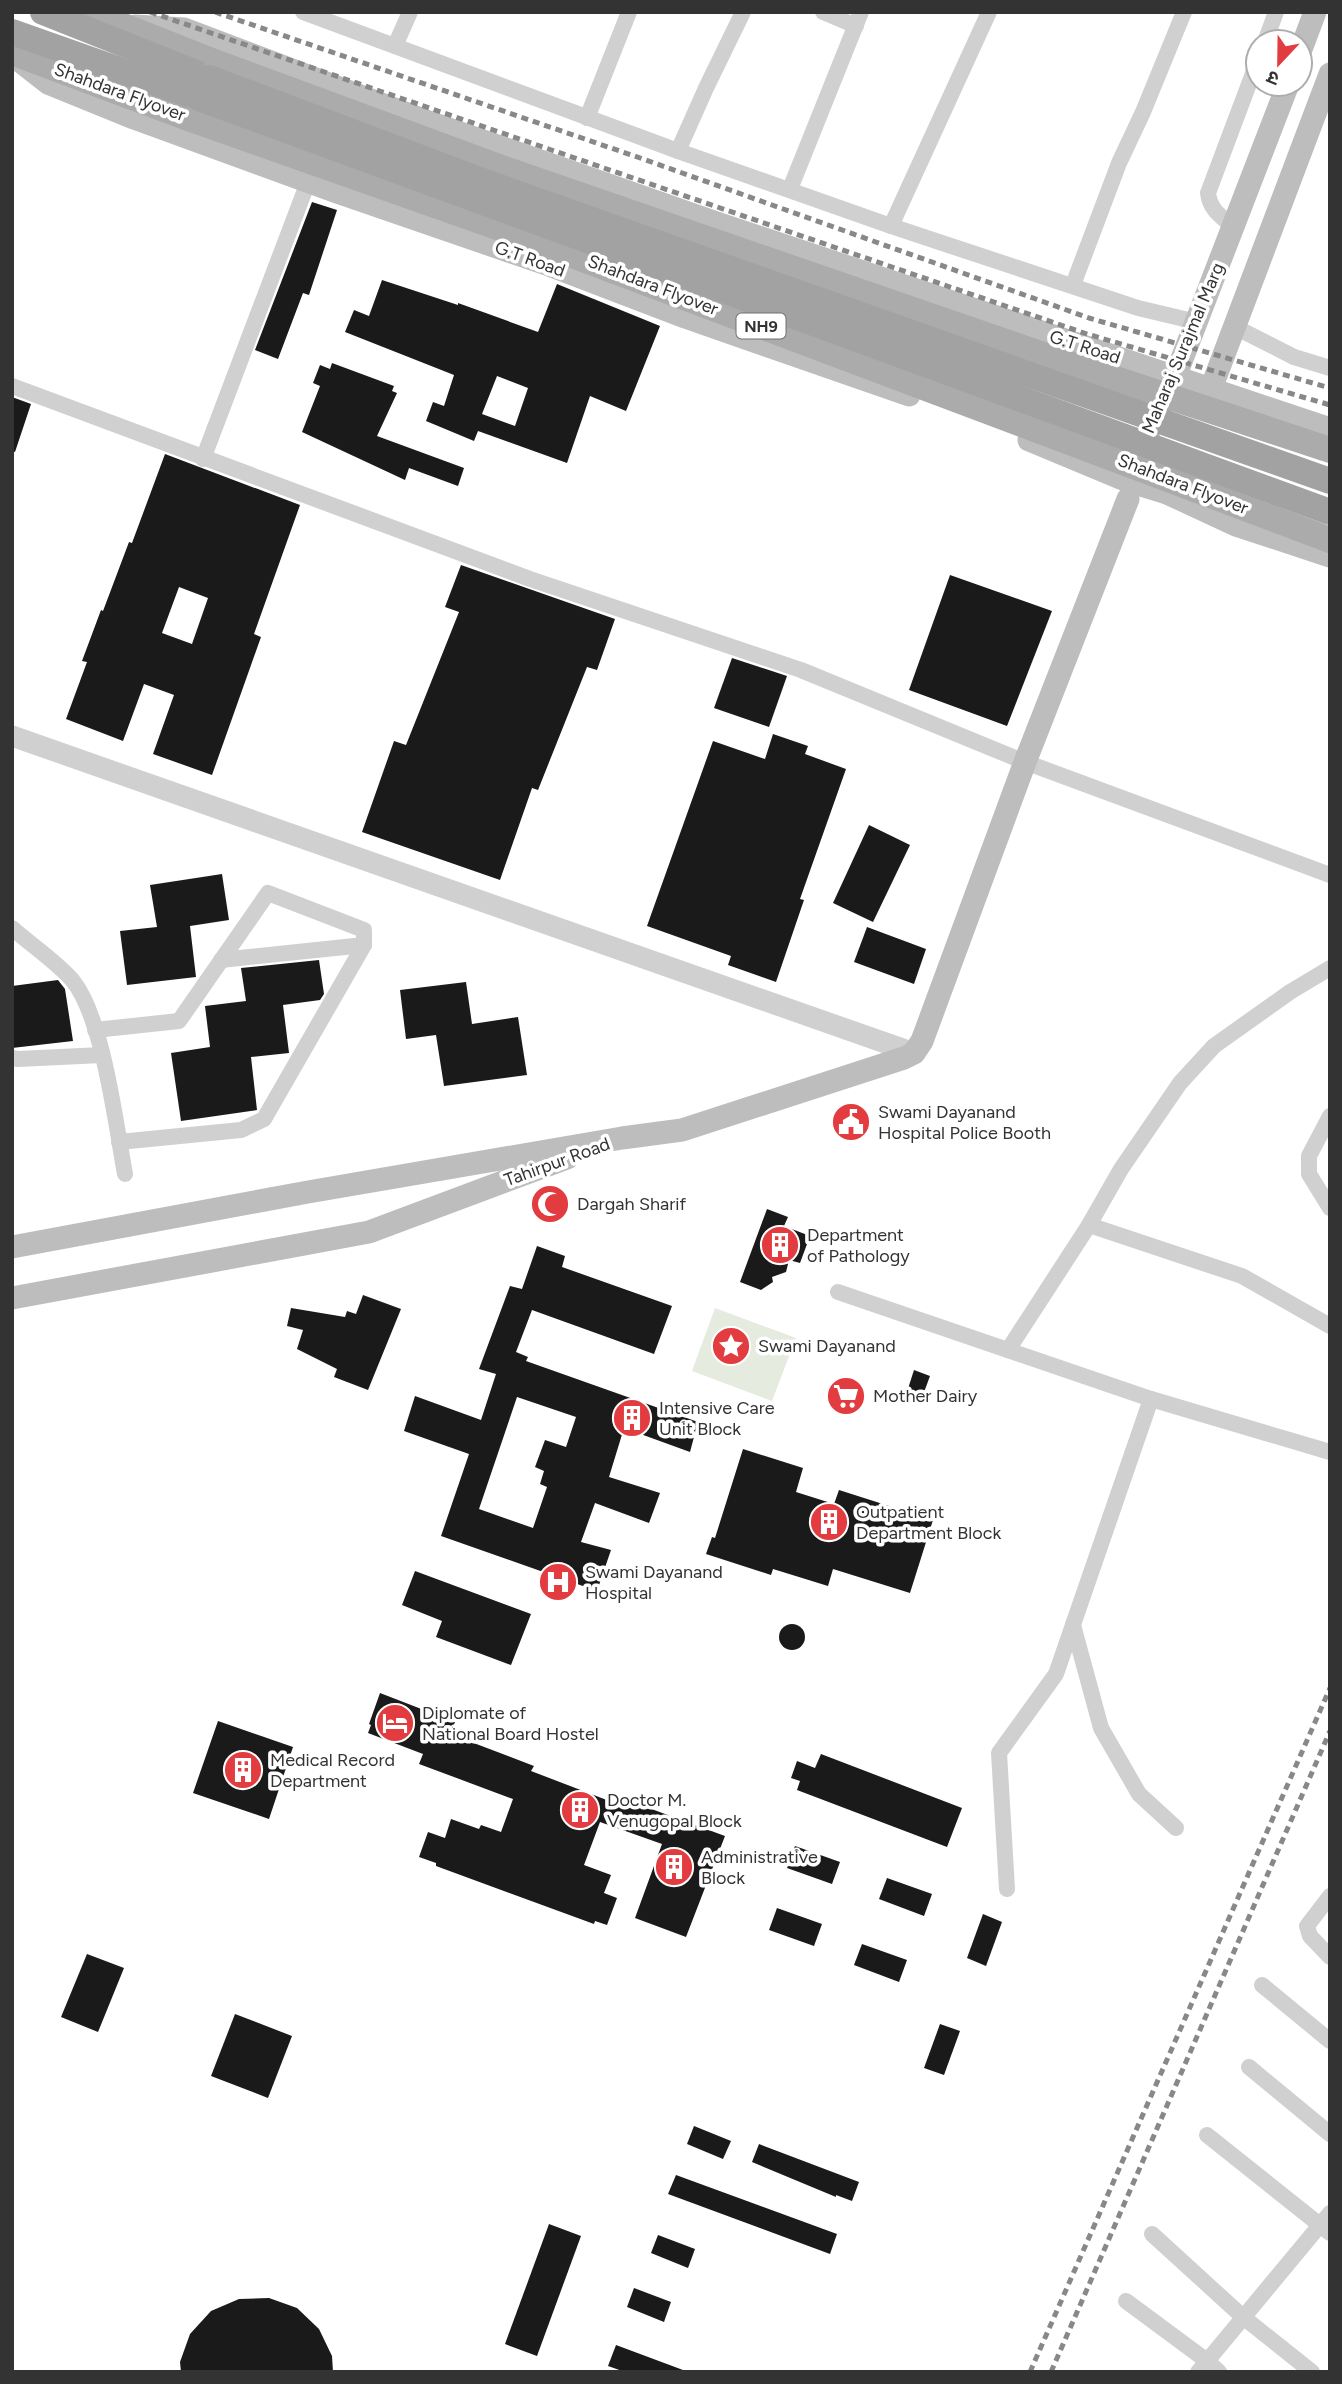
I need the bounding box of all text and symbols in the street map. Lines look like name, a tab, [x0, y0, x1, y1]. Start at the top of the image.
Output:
north arrow	[1244, 28, 1314, 98]
street label: Shahdara Flyover	[51, 58, 189, 126]
text: उ	[1263, 65, 1282, 91]
street label: G.T Road	[492, 236, 568, 282]
street label: Shahdara Flyover	[585, 250, 721, 320]
street label: Maharaj Surajmal Marg	[1137, 259, 1229, 437]
road number: NH9	[736, 314, 786, 338]
street label: G.T Road	[1047, 325, 1123, 369]
street label: Shahdara Flyover	[1115, 449, 1251, 519]
public building icon: Swami Dayanand Hospital Police Booth	[830, 1101, 872, 1143]
place label: Swami Dayanand Hospital Police Booth	[878, 1101, 1051, 1144]
street label: Tahirpur Road	[501, 1133, 613, 1191]
mosque icon: Dargah Sharif	[529, 1183, 571, 1225]
place label: Dargah Sharif	[577, 1193, 686, 1215]
building icon: Department of Pathology	[759, 1224, 801, 1266]
place label: Department of Pathology	[807, 1224, 910, 1267]
place icon: Swami Dayanand	[710, 1325, 752, 1367]
place label: Swami Dayanand	[758, 1335, 896, 1357]
supermarket icon: Mother Dairy	[825, 1375, 867, 1417]
place label: Mother Dairy	[873, 1385, 978, 1407]
building icon: Intensive Care Unit Block	[611, 1397, 653, 1439]
place label: Intensive Care Unit Block	[659, 1397, 775, 1440]
building icon: Outpatient Department Block	[808, 1501, 850, 1543]
place label: Outpatient Department Block	[856, 1501, 1001, 1544]
hospital icon: Swami Dayanand Hospital	[537, 1561, 579, 1603]
place label: Swami Dayanand Hospital	[585, 1561, 723, 1604]
hotel icon: Diplomate of National Board Hostel	[374, 1702, 416, 1744]
place label: Diplomate of National Board Hostel	[422, 1702, 599, 1745]
building icon: Medical Record Department	[222, 1749, 264, 1791]
place label: Medical Record Department	[270, 1749, 395, 1792]
building icon: Doctor M. Venugopal Block	[559, 1789, 601, 1831]
place label: Doctor M. Venugopal Block	[607, 1789, 742, 1832]
building icon: Administrative Block	[653, 1846, 695, 1888]
place label: Administrative Block	[701, 1846, 818, 1889]

